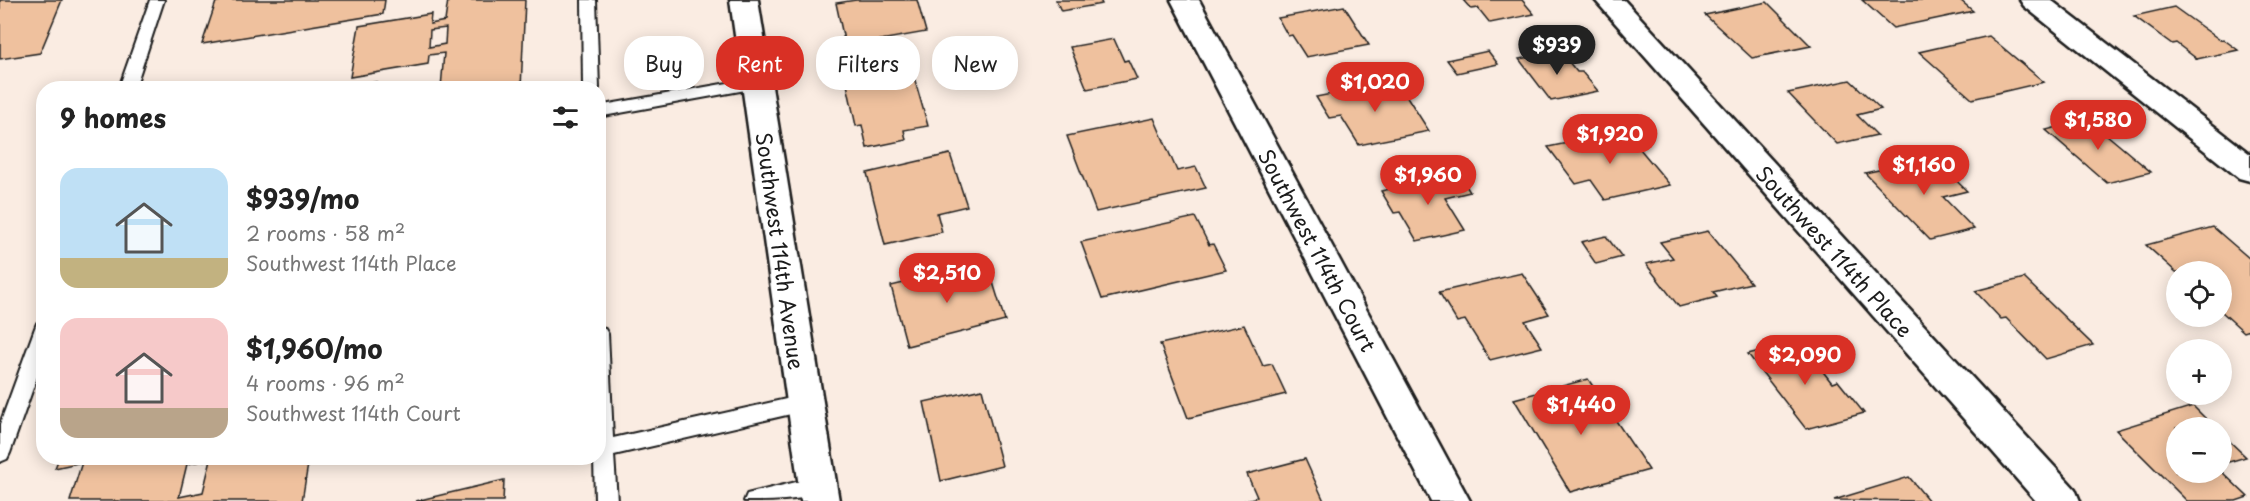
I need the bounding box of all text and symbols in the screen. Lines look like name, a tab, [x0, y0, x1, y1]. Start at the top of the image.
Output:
pin: $939	[1521, 25, 1593, 76]
text: $939	[1532, 29, 1582, 59]
chip: Buy	[624, 36, 704, 90]
chip: Rent	[716, 36, 804, 90]
chip: Filters	[816, 36, 920, 90]
chip: New	[932, 36, 1018, 90]
pin: $1,020	[1326, 62, 1424, 113]
text: $1,020	[1340, 66, 1410, 96]
text: 9 homes	[60, 98, 166, 137]
pin: $1,580	[2049, 100, 2147, 151]
icon: filters	[549, 101, 582, 134]
text: $1,580	[2064, 104, 2132, 134]
pin: $1,920	[1561, 114, 1659, 165]
text: $1,920	[1576, 118, 1644, 148]
street label: Southwest 114th Avenue	[749, 130, 813, 372]
street label: Southwest 114th Court	[1251, 143, 1385, 357]
pin: $1,160	[1875, 145, 1973, 196]
text: $1,160	[1892, 149, 1956, 179]
pin: $1,960	[1379, 155, 1477, 206]
street label: Southwest 114th Place	[1749, 158, 1921, 344]
text: $1,960	[1394, 159, 1462, 189]
text: $939/mo	[246, 179, 359, 218]
icon: home	[108, 192, 180, 264]
text: 2 rooms · 58 m²	[246, 218, 405, 248]
text: Southwest 114th Place	[246, 248, 457, 278]
pin: $2,510	[898, 253, 996, 304]
text: $2,510	[913, 257, 981, 287]
map controls	[2166, 261, 2232, 483]
button: locate	[2166, 261, 2232, 327]
text: $1,960/mo	[246, 329, 383, 368]
pin: $2,090	[1756, 335, 1854, 386]
text: $2,090	[1769, 339, 1841, 369]
button: +	[2166, 339, 2232, 405]
icon: home	[108, 342, 180, 414]
text: 4 rooms · 96 m²	[246, 368, 405, 398]
pin: $1,440	[1532, 385, 1630, 436]
text: $1,440	[1546, 389, 1616, 419]
text: Southwest 114th Court	[246, 398, 461, 428]
button: −	[2166, 417, 2232, 483]

